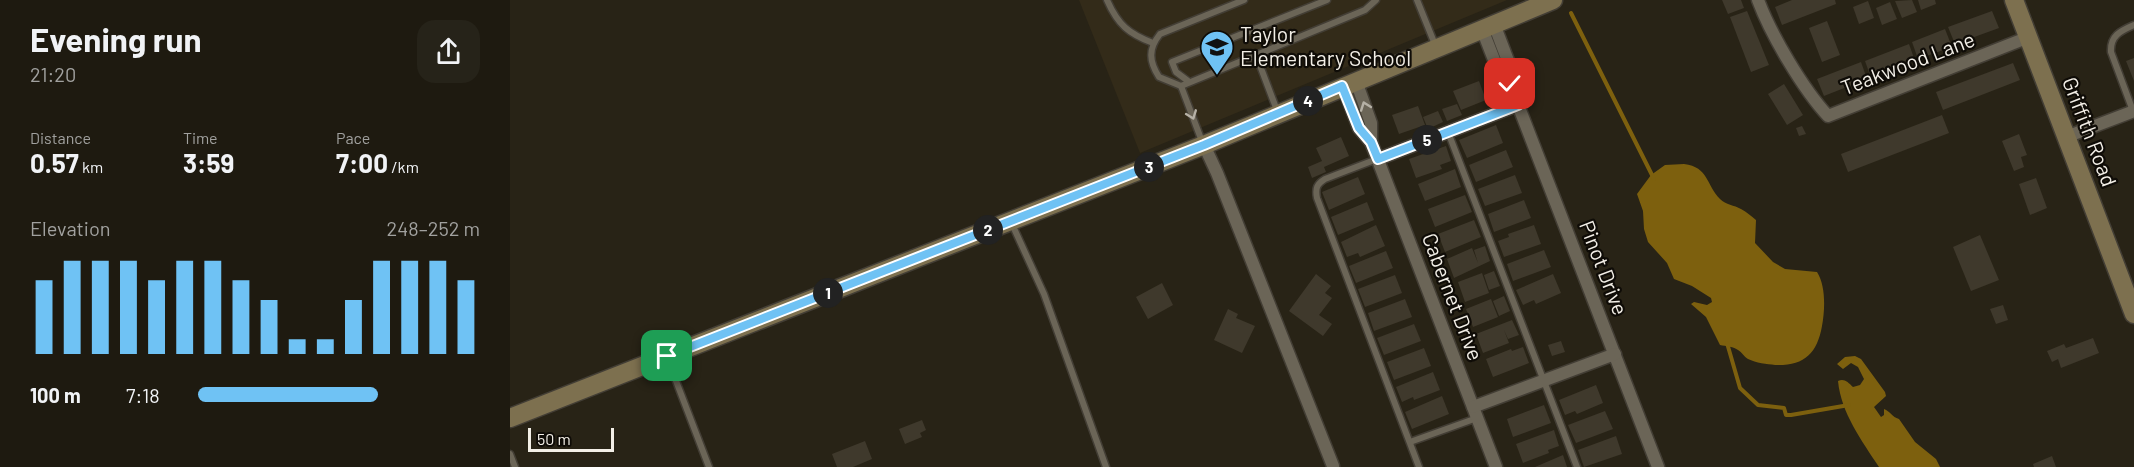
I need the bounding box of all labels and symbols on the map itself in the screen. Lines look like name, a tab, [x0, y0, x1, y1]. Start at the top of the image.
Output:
place label: Taylor Elementary School	[1240, 21, 1411, 70]
street label: Teakwood Lane	[1837, 26, 1978, 100]
school or university icon: Taylor Elementary School	[1199, 29, 1235, 76]
pin	[1484, 58, 1535, 109]
street label: Griffith Road	[2058, 73, 2123, 190]
pin: 4	[1293, 86, 1323, 116]
one-way arrow	[1359, 101, 1372, 112]
one-way arrow	[1185, 109, 1197, 120]
pin: 5	[1412, 125, 1442, 155]
pin: 3	[1134, 152, 1164, 182]
pin: 2	[973, 215, 1003, 245]
street label: Pinot Drive	[1575, 217, 1634, 318]
street label: Cabernet Drive	[1418, 229, 1489, 364]
pin: 1	[813, 278, 843, 308]
pin	[641, 330, 692, 381]
scale bar	[528, 425, 614, 452]

